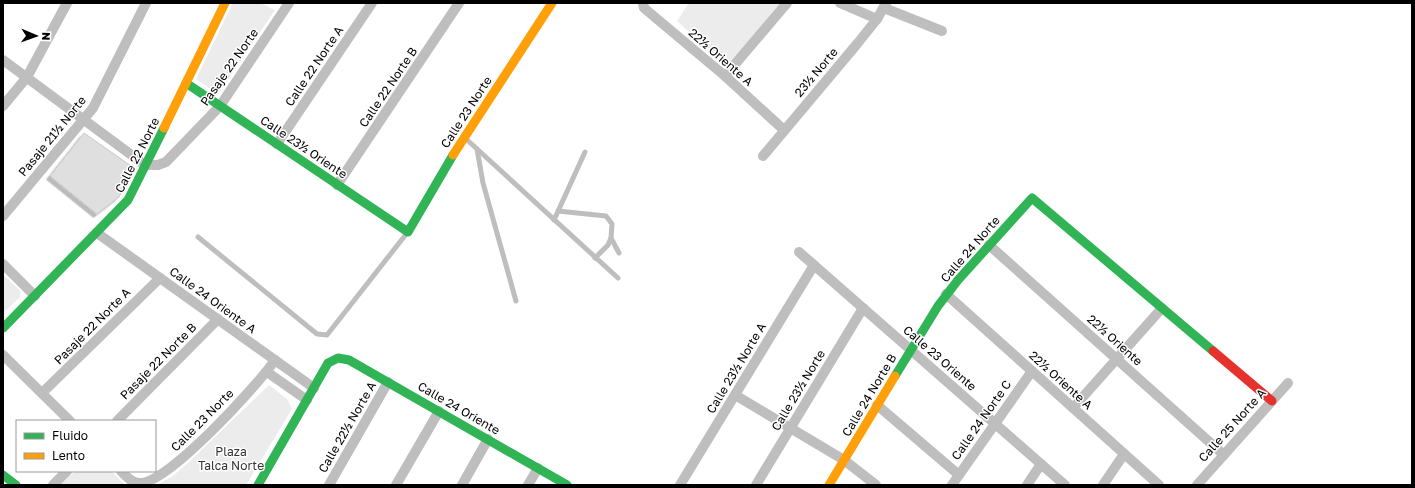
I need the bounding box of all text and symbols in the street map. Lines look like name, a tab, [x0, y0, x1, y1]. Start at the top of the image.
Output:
north arrow	[16, 16, 56, 56]
street label: Calle 22 Norte A	[282, 23, 346, 109]
street label: Pasaje 22 Norte	[197, 25, 261, 108]
street label: 22½ Oriente A	[686, 25, 756, 89]
text: N	[40, 32, 53, 41]
street label: Calle 22 Norte B	[356, 44, 420, 130]
street label: 23½ Norte	[791, 44, 841, 100]
street label: Calle 23 Norte	[437, 73, 495, 151]
street label: Pasaje 21½ Norte	[15, 93, 89, 179]
street label: Calle 23½ Oriente	[258, 112, 350, 182]
street label: Calle 22 Norte	[112, 115, 162, 195]
street label: Calle 24 Norte	[937, 213, 1003, 285]
street label: Calle 24 Oriente A	[167, 264, 259, 336]
street label: Pasaje 22 Norte A	[51, 285, 133, 367]
street label: 22½ Oriente	[1084, 311, 1146, 369]
street label: Pasaje 22 Norte B	[117, 320, 199, 402]
street label: Calle 23½ Norte A	[703, 320, 769, 416]
street label: Calle 23 Oriente	[900, 322, 980, 394]
street label: Calle 23½ Norte	[768, 347, 828, 433]
street label: 22½ Oriente A	[1026, 348, 1096, 412]
street label: Calle 24 Norte B	[838, 351, 900, 439]
street label: Calle 24 Norte C	[948, 377, 1014, 463]
street label: Calle 24 Oriente	[415, 378, 503, 438]
street label: Calle 22½ Norte A	[315, 379, 379, 475]
street label: Calle 25 Norte A	[1195, 385, 1269, 465]
street label: Calle 23 Norte	[168, 386, 236, 454]
legend	[16, 420, 156, 472]
text: Fluido	[52, 428, 88, 443]
park label: Plaza Talca Norte	[198, 444, 264, 473]
text: Lento	[52, 448, 85, 463]

